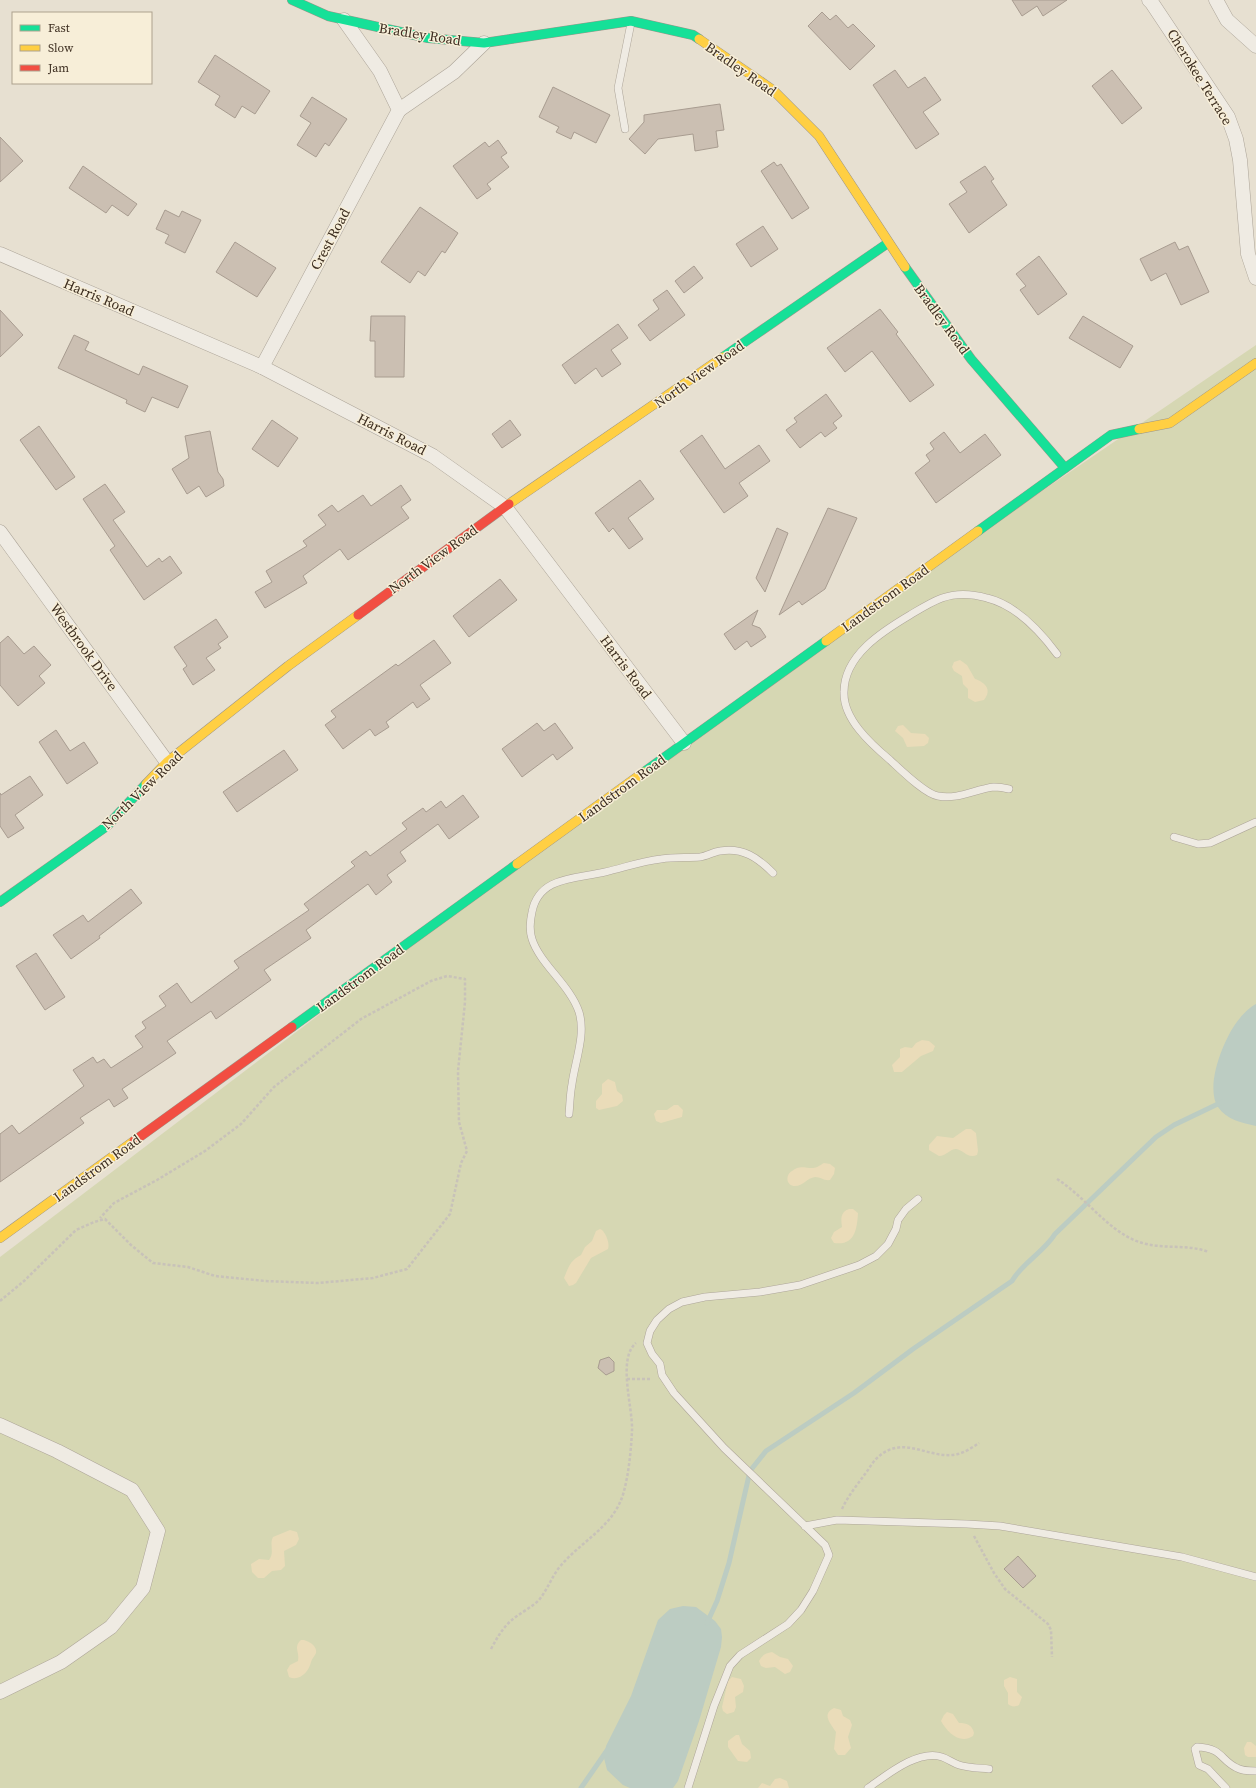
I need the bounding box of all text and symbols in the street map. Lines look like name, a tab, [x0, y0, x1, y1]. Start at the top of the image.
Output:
legend	[12, 12, 152, 84]
street label: Bradley Road	[377, 18, 463, 50]
text: Fast	[48, 20, 70, 36]
street label: Cherokee Terrace	[1162, 25, 1238, 129]
street label: Bradley Road	[701, 37, 781, 101]
text: Slow	[48, 40, 74, 56]
text: Jam	[47, 60, 69, 76]
street label: Crest Road	[305, 205, 355, 273]
street label: Harris Road	[61, 273, 137, 321]
street label: Bradley Road	[910, 280, 975, 358]
street label: North View Road	[650, 335, 748, 412]
street label: Harris Road	[354, 408, 430, 460]
street label: North View Road	[384, 520, 482, 598]
street label: Landstrom Road	[837, 559, 933, 637]
street label: Westbrook Drive	[45, 599, 123, 695]
street label: Harris Road	[595, 631, 657, 703]
street label: North View Road	[97, 746, 187, 834]
street label: Landstrom Road	[574, 749, 670, 827]
street label: Landstrom Road	[312, 939, 408, 1017]
street label: Landstrom Road	[49, 1129, 145, 1207]

